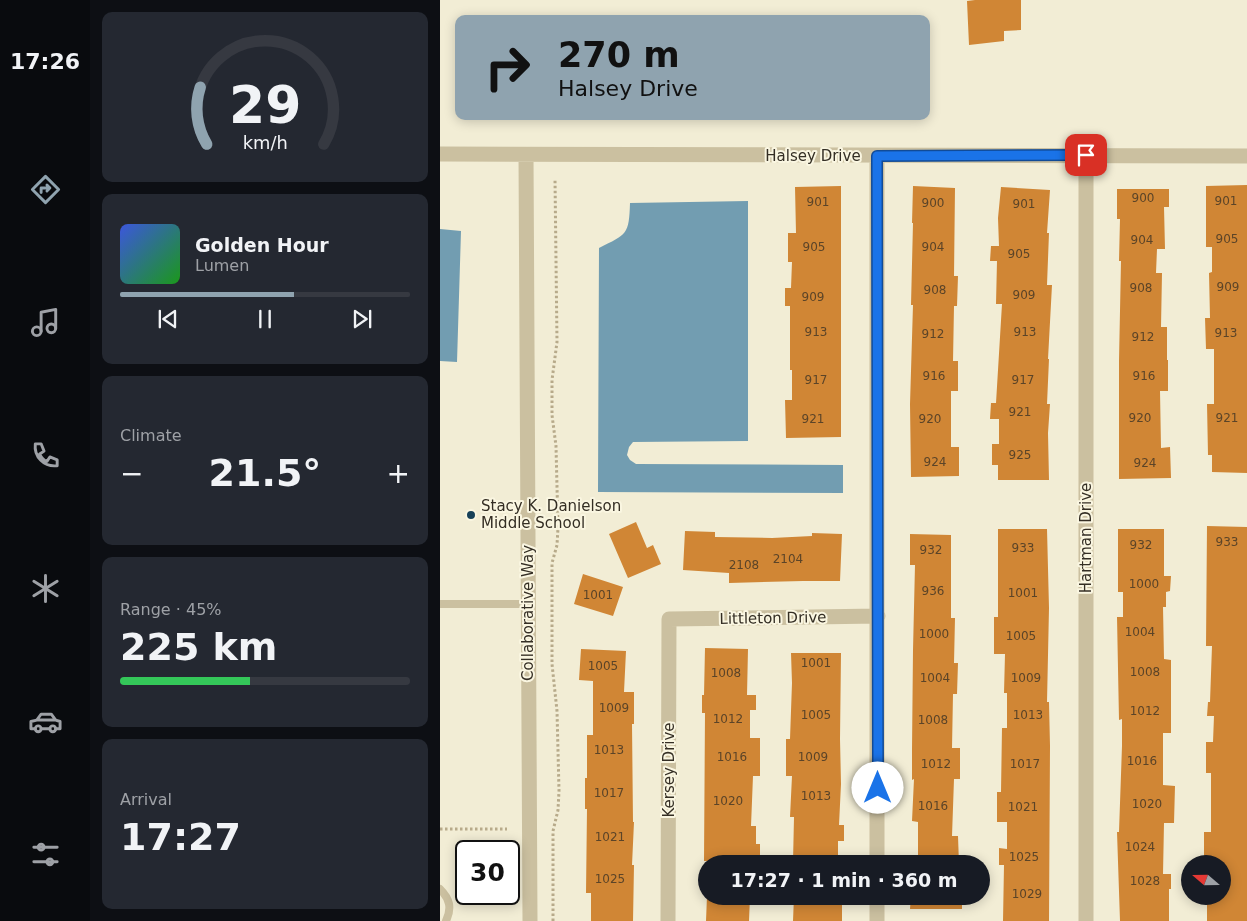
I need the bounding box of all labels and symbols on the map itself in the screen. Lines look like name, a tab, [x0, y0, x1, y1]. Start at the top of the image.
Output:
pin	[1065, 134, 1107, 176]
street label: Halsey Drive	[765, 147, 861, 165]
house number: 900	[1132, 191, 1154, 205]
house number: 901	[1215, 194, 1237, 208]
house number: 901	[807, 195, 829, 209]
house number: 900	[922, 196, 944, 210]
house number: 901	[1013, 197, 1035, 211]
house number: 905	[1216, 232, 1238, 246]
house number: 904	[1131, 233, 1153, 247]
house number: 905	[803, 240, 825, 254]
house number: 904	[922, 240, 944, 254]
house number: 905	[1008, 247, 1030, 261]
house number: 909	[1217, 280, 1239, 294]
house number: 908	[1130, 281, 1152, 295]
house number: 908	[924, 283, 946, 297]
house number: 909	[1013, 288, 1035, 302]
house number: 909	[802, 290, 824, 304]
house number: 913	[805, 325, 827, 339]
house number: 913	[1014, 325, 1036, 339]
house number: 913	[1215, 326, 1237, 340]
house number: 912	[922, 327, 944, 341]
house number: 912	[1132, 330, 1154, 344]
house number: 916	[923, 369, 945, 383]
house number: 916	[1133, 369, 1155, 383]
house number: 917	[805, 373, 827, 387]
house number: 917	[1012, 373, 1034, 387]
house number: 921	[1009, 405, 1031, 419]
house number: 920	[1129, 411, 1151, 425]
house number: 921	[1216, 411, 1238, 425]
house number: 921	[802, 412, 824, 426]
house number: 920	[919, 412, 941, 426]
house number: 925	[1009, 448, 1031, 462]
house number: 924	[924, 455, 946, 469]
house number: 924	[1134, 456, 1156, 470]
street label: Hartman Drive	[1077, 483, 1095, 593]
place label: Stacy K. Danielson Middle School	[481, 497, 621, 532]
marker: Stacy K. Danielson Middle School	[465, 509, 477, 521]
house number: 933	[1216, 535, 1238, 549]
house number: 932	[1130, 538, 1152, 552]
house number: 933	[1012, 541, 1034, 555]
house number: 932	[920, 543, 942, 557]
street label: Collaborative Way	[519, 545, 537, 681]
house number: 2104	[773, 552, 803, 566]
house number: 2108	[729, 558, 759, 572]
house number: 1000	[1129, 577, 1159, 591]
house number: 936	[922, 584, 944, 598]
house number: 1001	[1008, 586, 1038, 600]
house number: 1001	[583, 588, 613, 602]
street label: Littleton Drive	[719, 608, 827, 628]
house number: 1004	[1125, 625, 1155, 639]
house number: 1000	[919, 627, 949, 641]
house number: 1005	[1006, 629, 1036, 643]
house number: 1001	[801, 656, 831, 670]
house number: 1005	[588, 659, 618, 673]
house number: 1008	[1130, 665, 1160, 679]
house number: 1008	[711, 666, 741, 680]
house number: 1004	[920, 671, 950, 685]
house number: 1009	[1011, 671, 1041, 685]
house number: 1009	[599, 701, 629, 715]
house number: 1012	[1130, 704, 1160, 718]
house number: 1005	[801, 708, 831, 722]
house number: 1013	[1013, 708, 1043, 722]
house number: 1012	[713, 712, 743, 726]
house number: 1008	[918, 713, 948, 727]
street label: Kersey Drive	[660, 722, 678, 818]
house number: 1013	[594, 743, 624, 757]
house number: 1016	[717, 750, 747, 764]
house number: 1009	[798, 750, 828, 764]
house number: 1016	[1127, 754, 1157, 768]
house number: 1012	[921, 757, 951, 771]
house number: 1017	[1010, 757, 1040, 771]
position arrow	[851, 761, 903, 813]
house number: 1017	[594, 786, 624, 800]
house number: 1013	[801, 789, 831, 803]
house number: 1020	[713, 794, 743, 808]
house number: 1020	[1132, 797, 1162, 811]
house number: 1016	[918, 799, 948, 813]
house number: 1021	[1008, 800, 1038, 814]
house number: 1021	[595, 830, 625, 844]
speed limit sign: 30	[455, 840, 520, 905]
house number: 1024	[1125, 840, 1155, 854]
house number: 1025	[1009, 850, 1039, 864]
north arrow	[1181, 855, 1231, 905]
house number: 1025	[595, 872, 625, 886]
house number: 1028	[1130, 874, 1160, 888]
house number: 1029	[1012, 887, 1042, 901]

